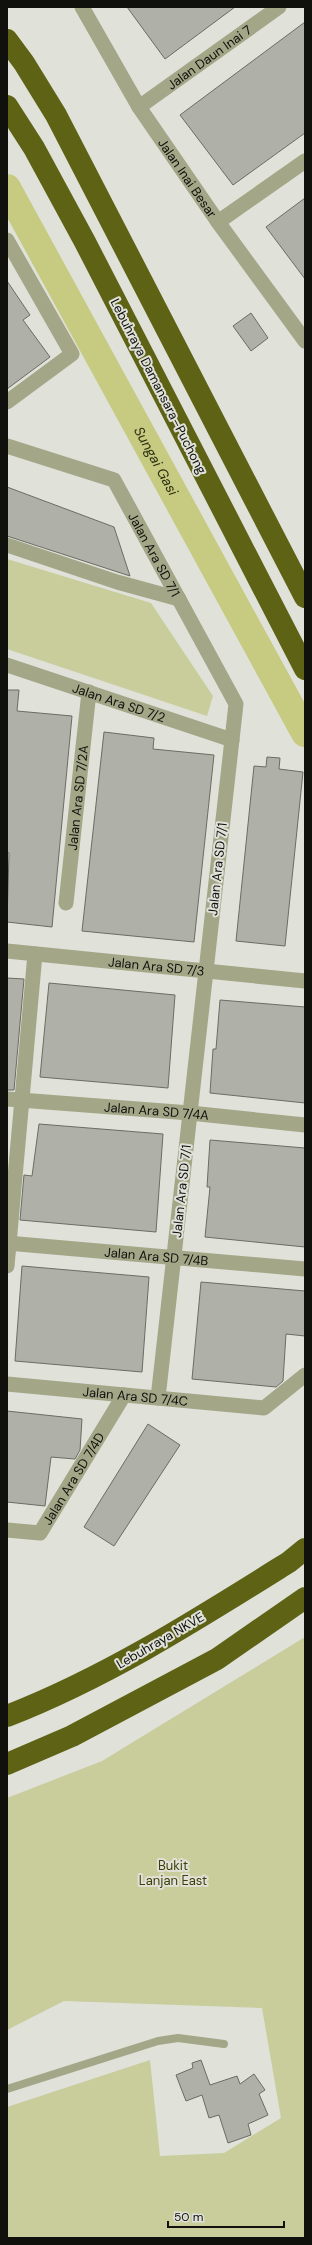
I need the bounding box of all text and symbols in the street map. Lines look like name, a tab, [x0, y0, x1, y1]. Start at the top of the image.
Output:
street label: Jalan Daun Inai 7	[164, 21, 255, 93]
street label: Jalan Inai Besar	[154, 135, 220, 221]
street label: Lebuhraya Damansara–Puchong	[107, 296, 210, 477]
water label: Sungai Gasi	[130, 423, 183, 499]
street label: Jalan Ara SD 7/1	[124, 510, 184, 600]
street label: Jalan Ara SD 7/2	[70, 679, 167, 726]
street label: Jalan Ara SD 7/2A	[64, 744, 92, 851]
street label: Jalan Ara SD 7/1	[204, 822, 231, 916]
street label: Jalan Ara SD 7/3	[107, 953, 205, 980]
street label: Jalan Ara SD 7/4A	[104, 1098, 210, 1124]
street label: Jalan Ara SD 7/1	[168, 1144, 195, 1238]
street label: Jalan Ara SD 7/4B	[104, 1244, 209, 1270]
street label: Jalan Ara SD 7/4C	[82, 1383, 189, 1410]
street label: Jalan Ara SD 7/4D	[39, 1429, 108, 1528]
street label: Lebuhraya NKVE	[113, 1608, 207, 1672]
park label: Bukit Lanjan East	[139, 1857, 207, 1889]
scale bar	[168, 2203, 284, 2229]
text: 50 m	[174, 2209, 203, 2225]

